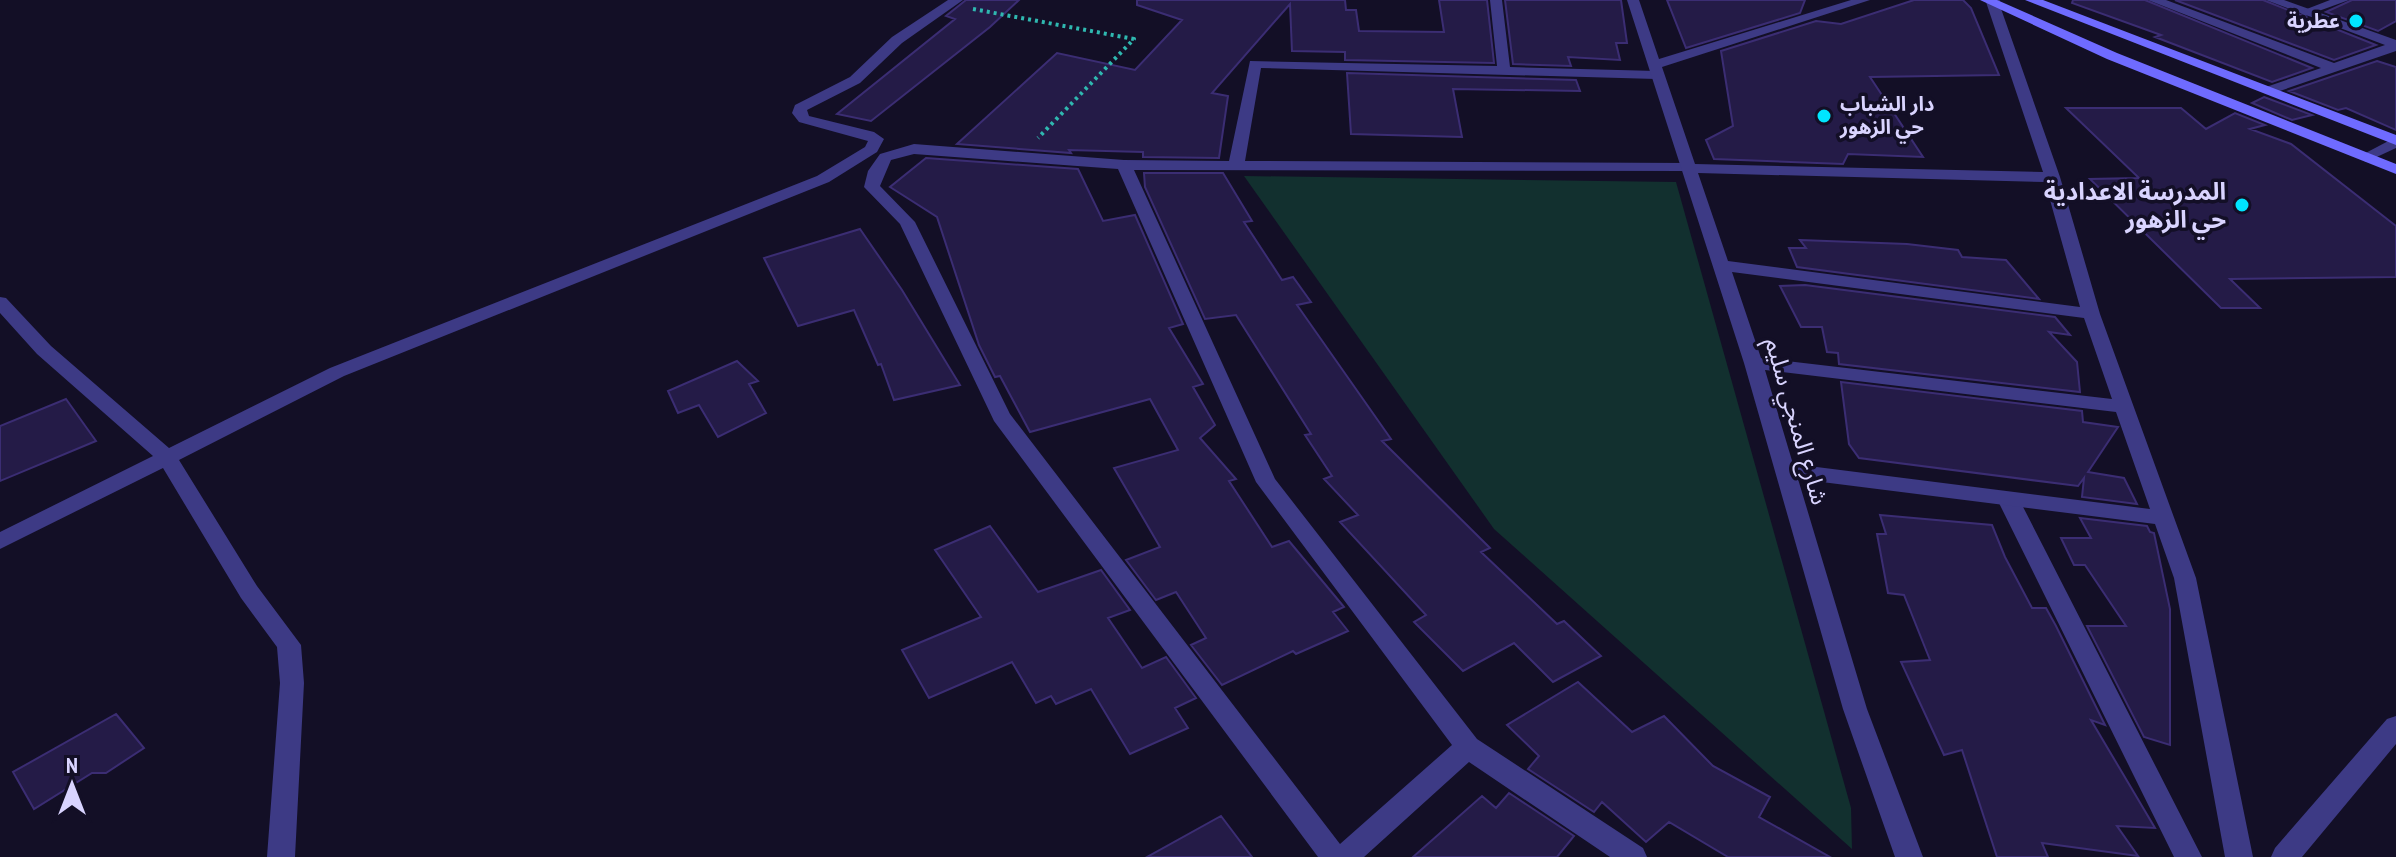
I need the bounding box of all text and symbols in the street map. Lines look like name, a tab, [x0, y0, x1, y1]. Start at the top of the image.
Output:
place label: عطرية	[2287, 8, 2340, 34]
marker: عطرية	[2347, 12, 2365, 30]
place label: دار الشباب حي الزهور	[1839, 91, 1934, 144]
marker: دار الشباب حي الزهور	[1815, 107, 1833, 125]
place label: المدرسة الاعدادية حي الزهور	[2044, 176, 2226, 239]
marker: المدرسة الاعدادية حي الزهور	[2233, 196, 2251, 214]
street label: شارع المنجي سليم	[1755, 334, 1836, 509]
north arrow	[32, 745, 112, 825]
text: N	[66, 751, 78, 779]

